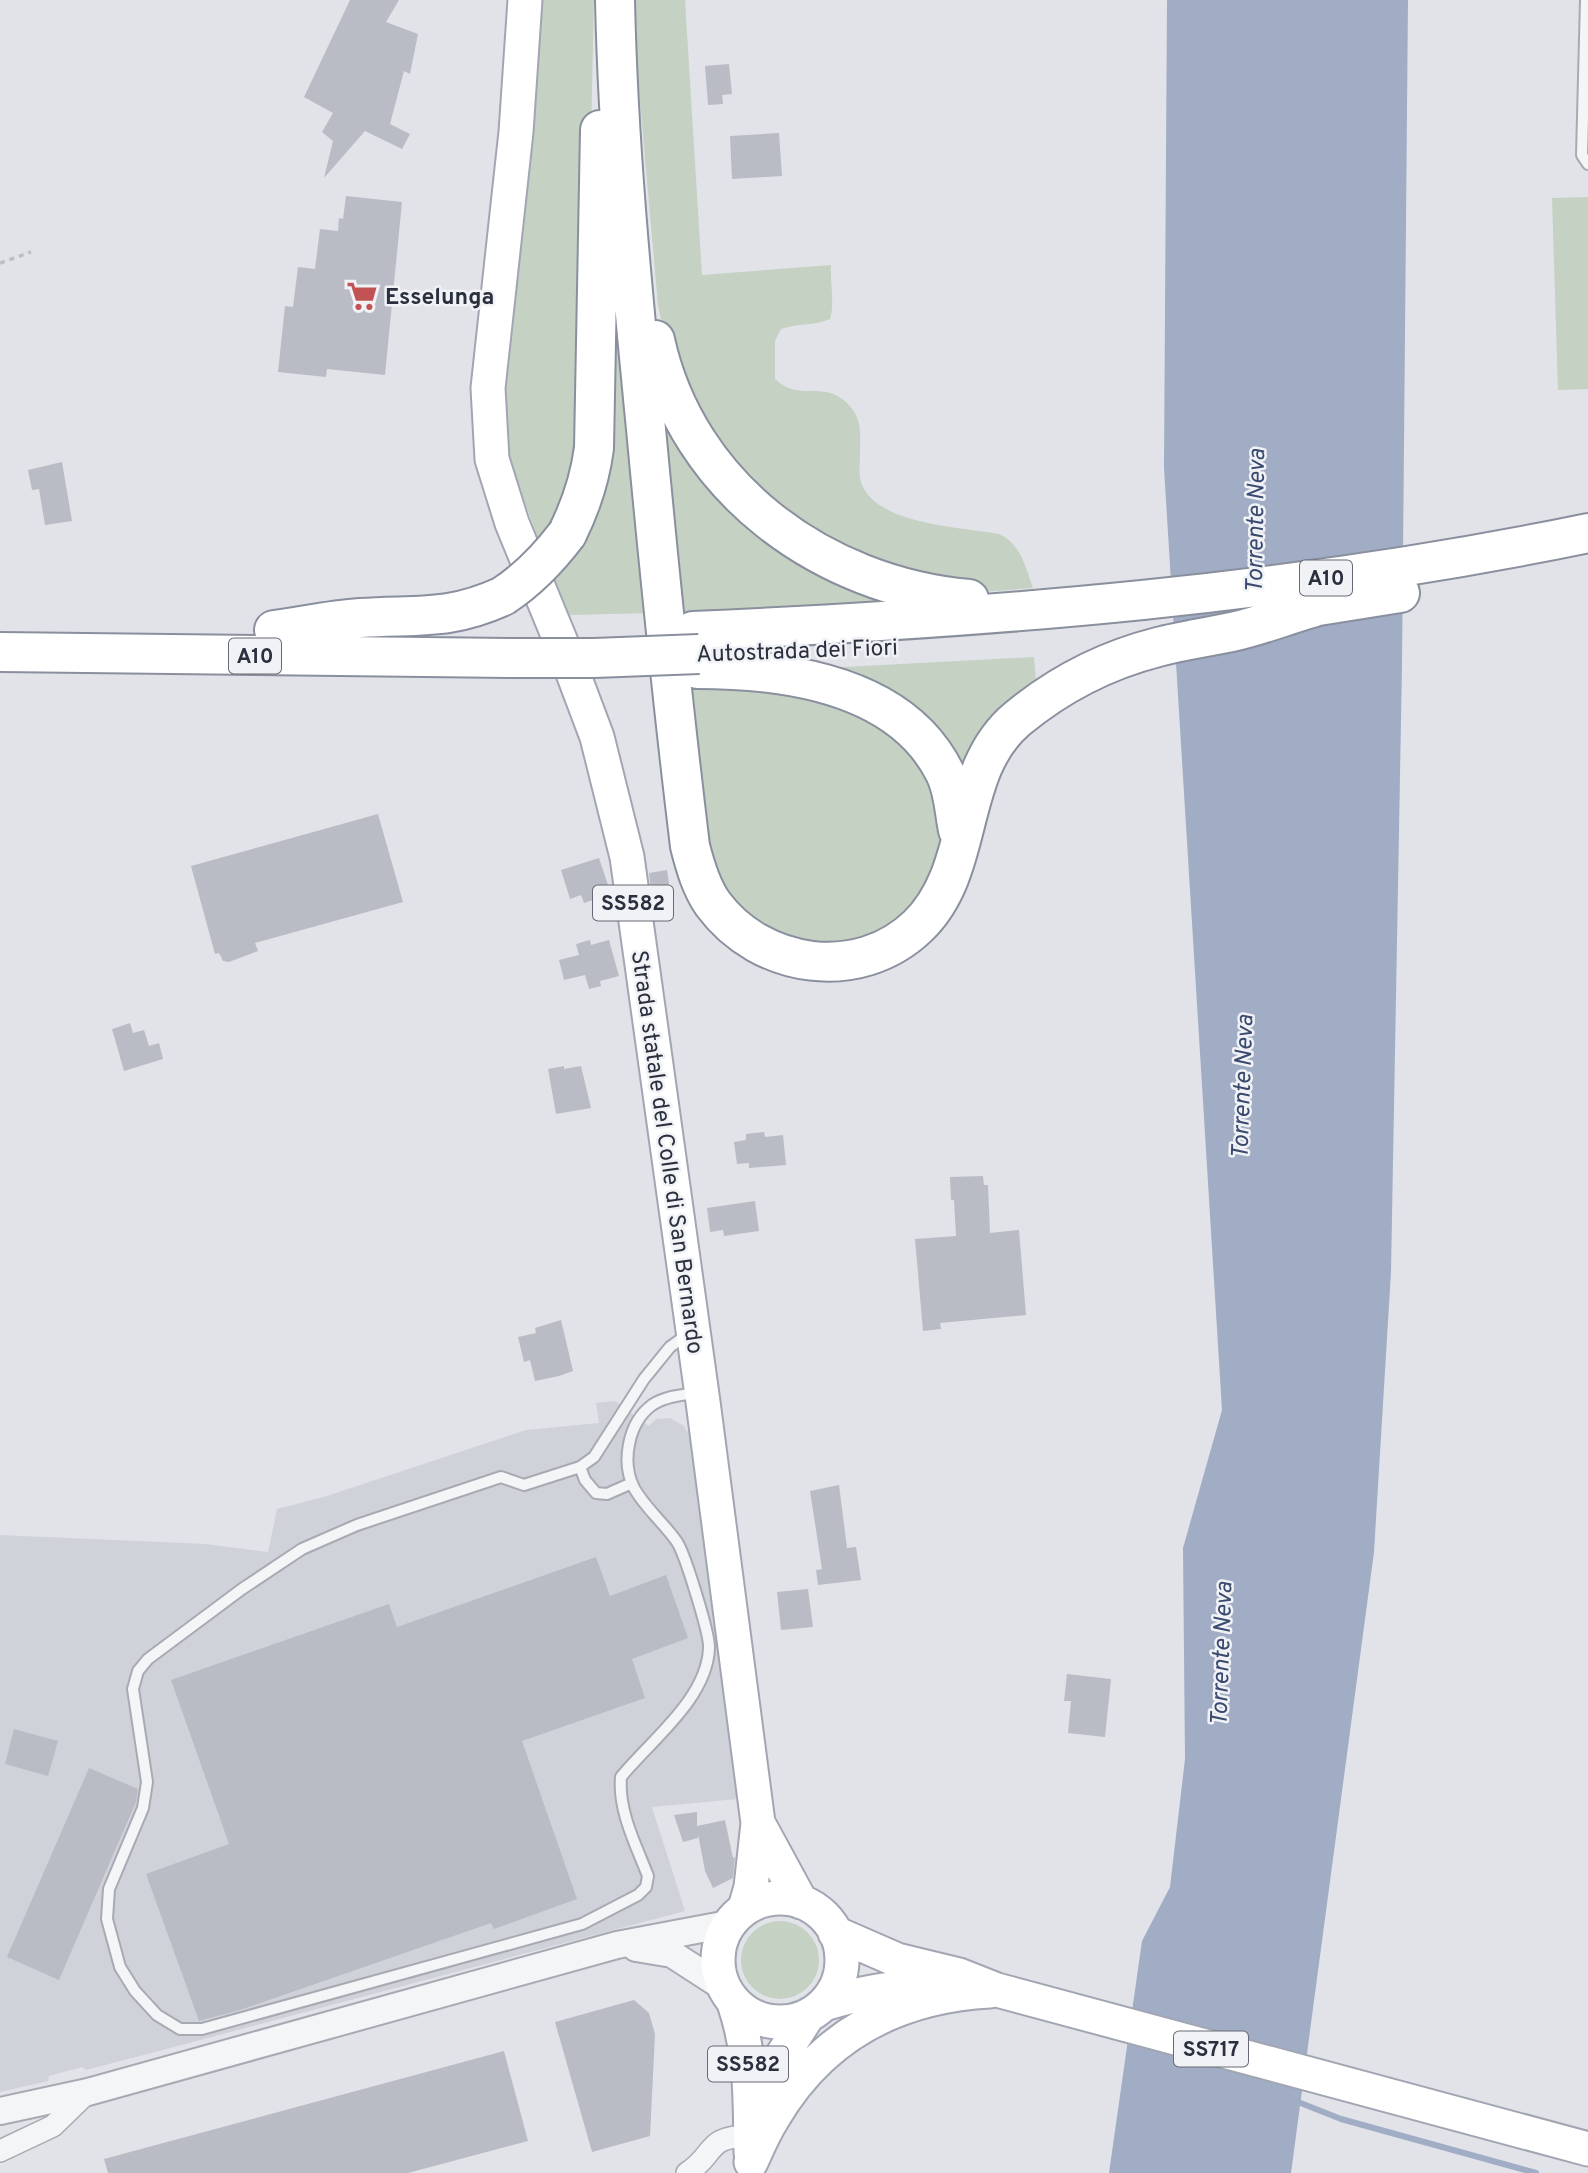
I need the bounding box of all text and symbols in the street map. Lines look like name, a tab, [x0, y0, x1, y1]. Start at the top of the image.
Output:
supermarket icon: Esselunga	[345, 279, 379, 313]
place label: Esselunga	[385, 284, 494, 313]
water label: Torrente Neva	[1241, 448, 1273, 594]
road number: A10	[1300, 560, 1352, 596]
street label: Autostrada dei Fiori	[696, 634, 898, 671]
road number: A10	[229, 638, 281, 674]
road number: SS582	[593, 886, 673, 920]
street label: Strada statale del Colle di San Bernardo	[623, 949, 708, 1356]
water label: Torrente Neva	[1226, 1014, 1262, 1160]
water label: Torrente Neva	[1205, 1581, 1241, 1727]
road number: SS717	[1174, 2032, 1248, 2066]
road number: SS582	[708, 2046, 788, 2082]

